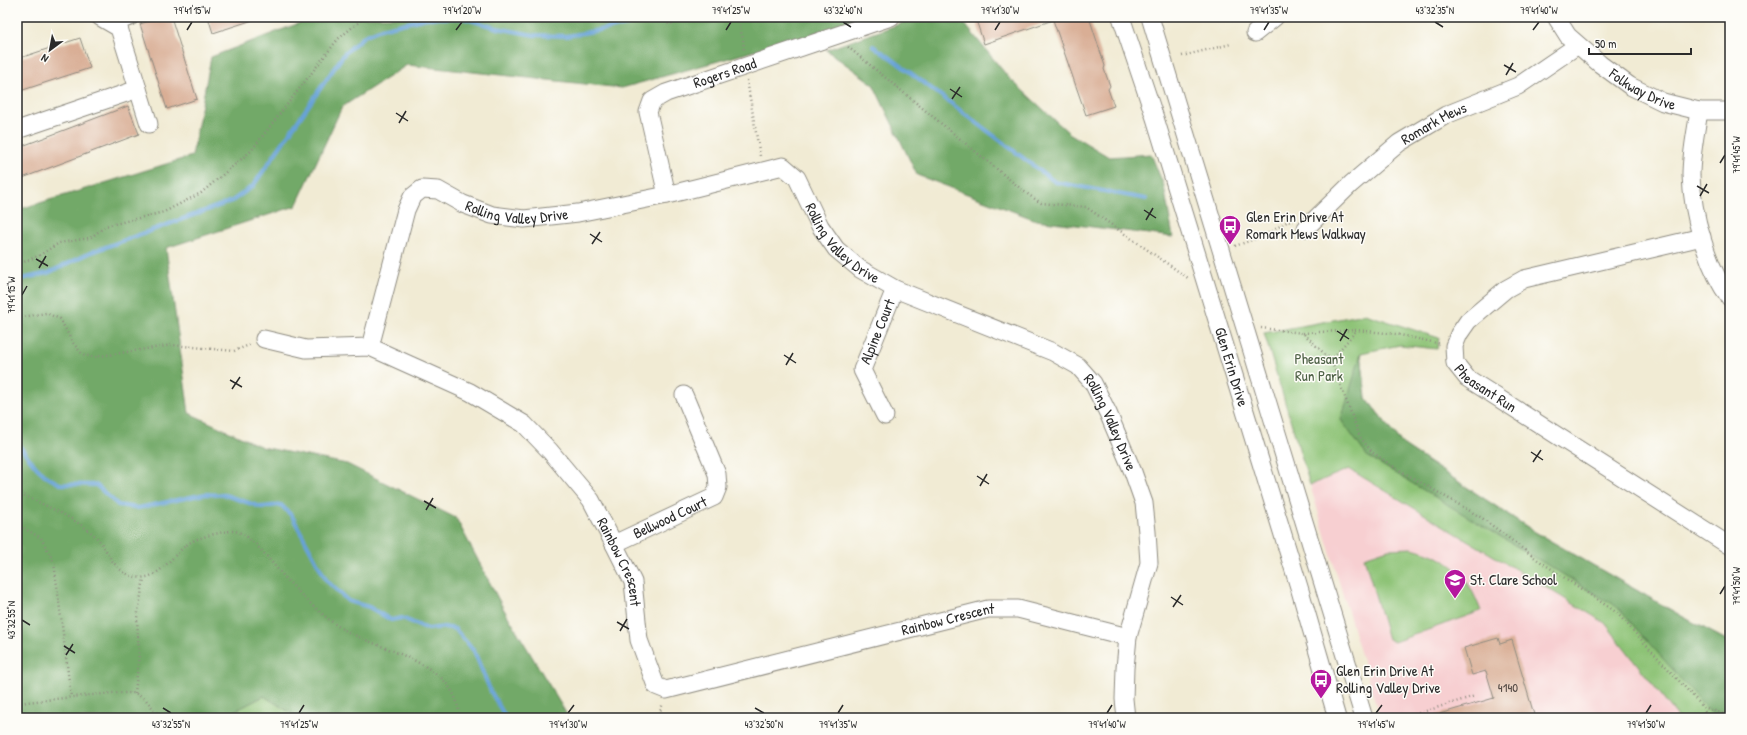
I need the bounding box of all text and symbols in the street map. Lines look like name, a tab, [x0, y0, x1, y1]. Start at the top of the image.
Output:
text: 79°41'15"W	[173, 4, 211, 17]
text: 79°41'20"W	[443, 4, 482, 17]
text: 79°41'25"W	[712, 4, 751, 17]
text: 43°32'40"N	[824, 4, 862, 17]
text: 79°41'30"W	[981, 4, 1020, 17]
text: 79°41'35"W	[1250, 4, 1289, 17]
text: 43°32'35"N	[1416, 4, 1454, 17]
text: 79°41'40"W	[1520, 4, 1559, 17]
north arrow	[30, 30, 70, 70]
scale bar	[1589, 30, 1691, 56]
text: 50 m	[1595, 35, 1616, 52]
text: N	[38, 51, 51, 66]
street label: Rogers Road	[690, 52, 759, 93]
street label: Folkway Drive	[1604, 63, 1678, 115]
street label: Romark Mews	[1397, 97, 1470, 150]
text: 79°41'45"W	[1730, 136, 1743, 174]
street label: Rolling Valley Drive	[463, 195, 569, 229]
street label: Rolling Valley Drive	[800, 199, 884, 288]
place label: Glen Erin Drive At Romark Mews Walkway	[1246, 206, 1366, 244]
bus stop icon: Glen Erin Drive At Romark Mews Walkway	[1217, 213, 1243, 246]
text: 79°41'15"W	[5, 276, 18, 314]
street label: Alpine Court	[855, 295, 900, 367]
street label: Glen Erin Drive	[1210, 325, 1254, 409]
park label: Pheasant Run Park	[1295, 348, 1344, 386]
street label: Pheasant Run	[1450, 359, 1521, 417]
street label: Rolling Valley Drive	[1079, 369, 1142, 474]
street label: Bellwood Court	[629, 490, 711, 544]
street label: Rainbow Crescent	[592, 514, 647, 608]
text: 79°41'50"W	[1730, 566, 1743, 605]
school or university icon: St. Clare School	[1442, 567, 1468, 600]
place label: St. Clare School	[1470, 569, 1557, 590]
street label: Rainbow Crescent	[899, 598, 995, 640]
text: 43°32'55"N	[5, 601, 18, 639]
place label: Glen Erin Drive At Rolling Valley Drive	[1336, 660, 1440, 698]
bus stop icon: Glen Erin Drive At Rolling Valley Drive	[1308, 667, 1334, 700]
house number: 4140	[1498, 678, 1518, 696]
text: 43°32'55"N	[152, 718, 190, 731]
text: 79°41'25"W	[280, 718, 319, 731]
text: 79°41'30"W	[549, 718, 588, 731]
text: 43°32'50"N	[745, 718, 783, 731]
text: 79°41'35"W	[819, 718, 858, 731]
text: 79°41'40"W	[1088, 718, 1127, 731]
text: 79°41'45"W	[1357, 718, 1395, 731]
text: 79°41'50"W	[1627, 718, 1666, 731]

